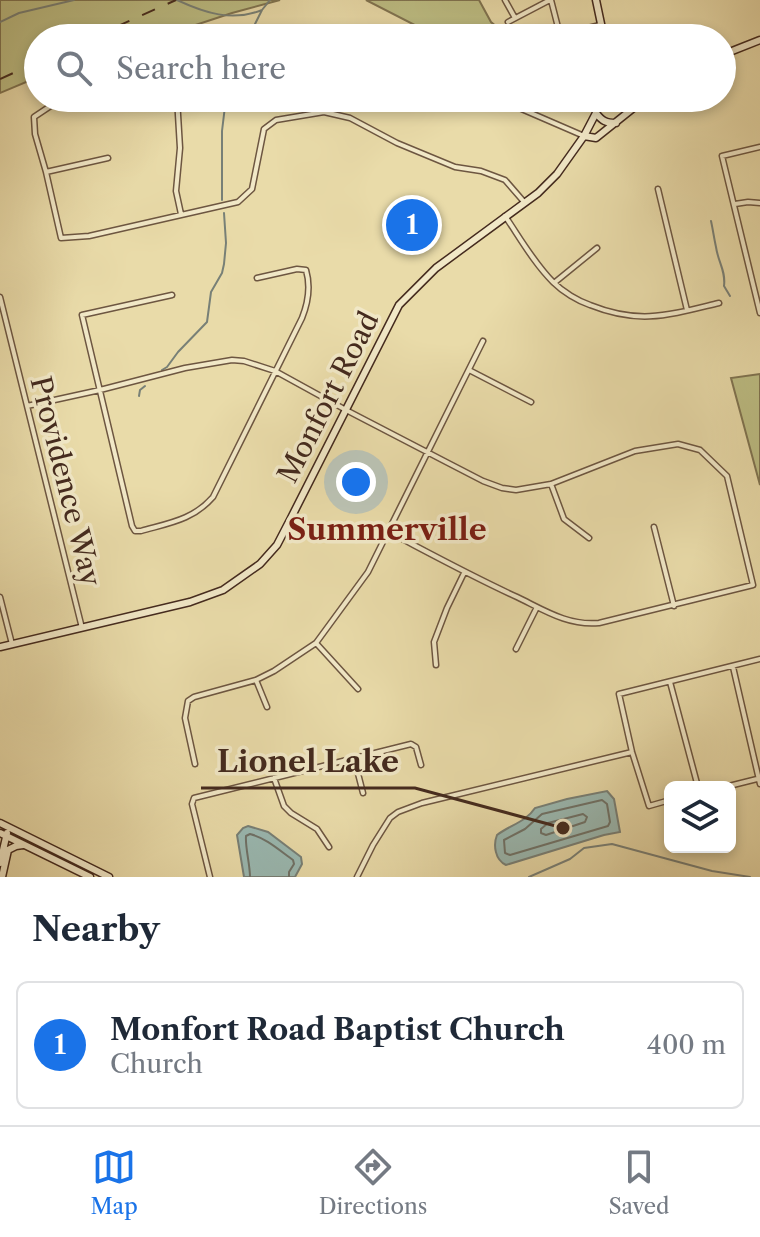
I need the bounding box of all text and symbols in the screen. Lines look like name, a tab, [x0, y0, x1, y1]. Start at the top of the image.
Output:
search box	[24, 24, 736, 112]
icon: search	[52, 46, 96, 90]
text: Search here	[116, 50, 286, 87]
pin: 1	[386, 195, 438, 255]
street label: Monfort Road	[270, 306, 386, 488]
street label: Providence Way	[24, 373, 109, 590]
your location	[336, 462, 376, 502]
district label: Summerville	[287, 511, 487, 548]
callout: Lionel Lake	[201, 734, 415, 788]
text: Lionel Lake	[217, 743, 399, 780]
map controls	[664, 781, 736, 853]
button: layers	[664, 781, 736, 853]
text: Nearby	[32, 908, 160, 950]
text: Monfort Road Baptist Church	[110, 1011, 565, 1048]
text: 1	[54, 1029, 66, 1061]
text: 400 m	[647, 1029, 726, 1061]
text: Church	[110, 1048, 203, 1080]
tab: Map	[90, 1145, 138, 1220]
tab: Directions	[319, 1145, 427, 1220]
tab: Saved	[608, 1145, 669, 1220]

